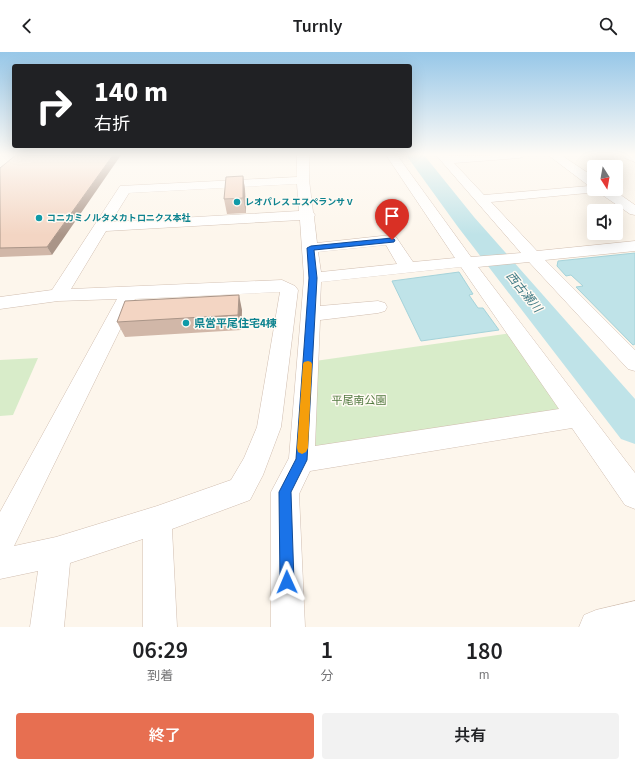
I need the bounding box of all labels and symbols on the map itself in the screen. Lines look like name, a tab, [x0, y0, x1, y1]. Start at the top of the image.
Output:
north arrow	[587, 160, 623, 196]
place label: レオパレス エスペランサⅤ	[245, 196, 354, 209]
marker: レオパレス エスペランサⅤ	[232, 197, 242, 207]
pin	[375, 199, 409, 240]
place label: コニカミノルタメカトロニクス本社	[47, 212, 190, 225]
marker: コニカミノルタメカトロニクス本社	[34, 213, 44, 223]
water label: 西古瀬川	[502, 268, 547, 318]
place label: 県営平尾住宅4棟	[194, 316, 277, 331]
marker: 県営平尾住宅4棟	[181, 318, 191, 328]
park label: 平尾南公園	[332, 393, 387, 408]
position arrow	[266, 561, 308, 603]

